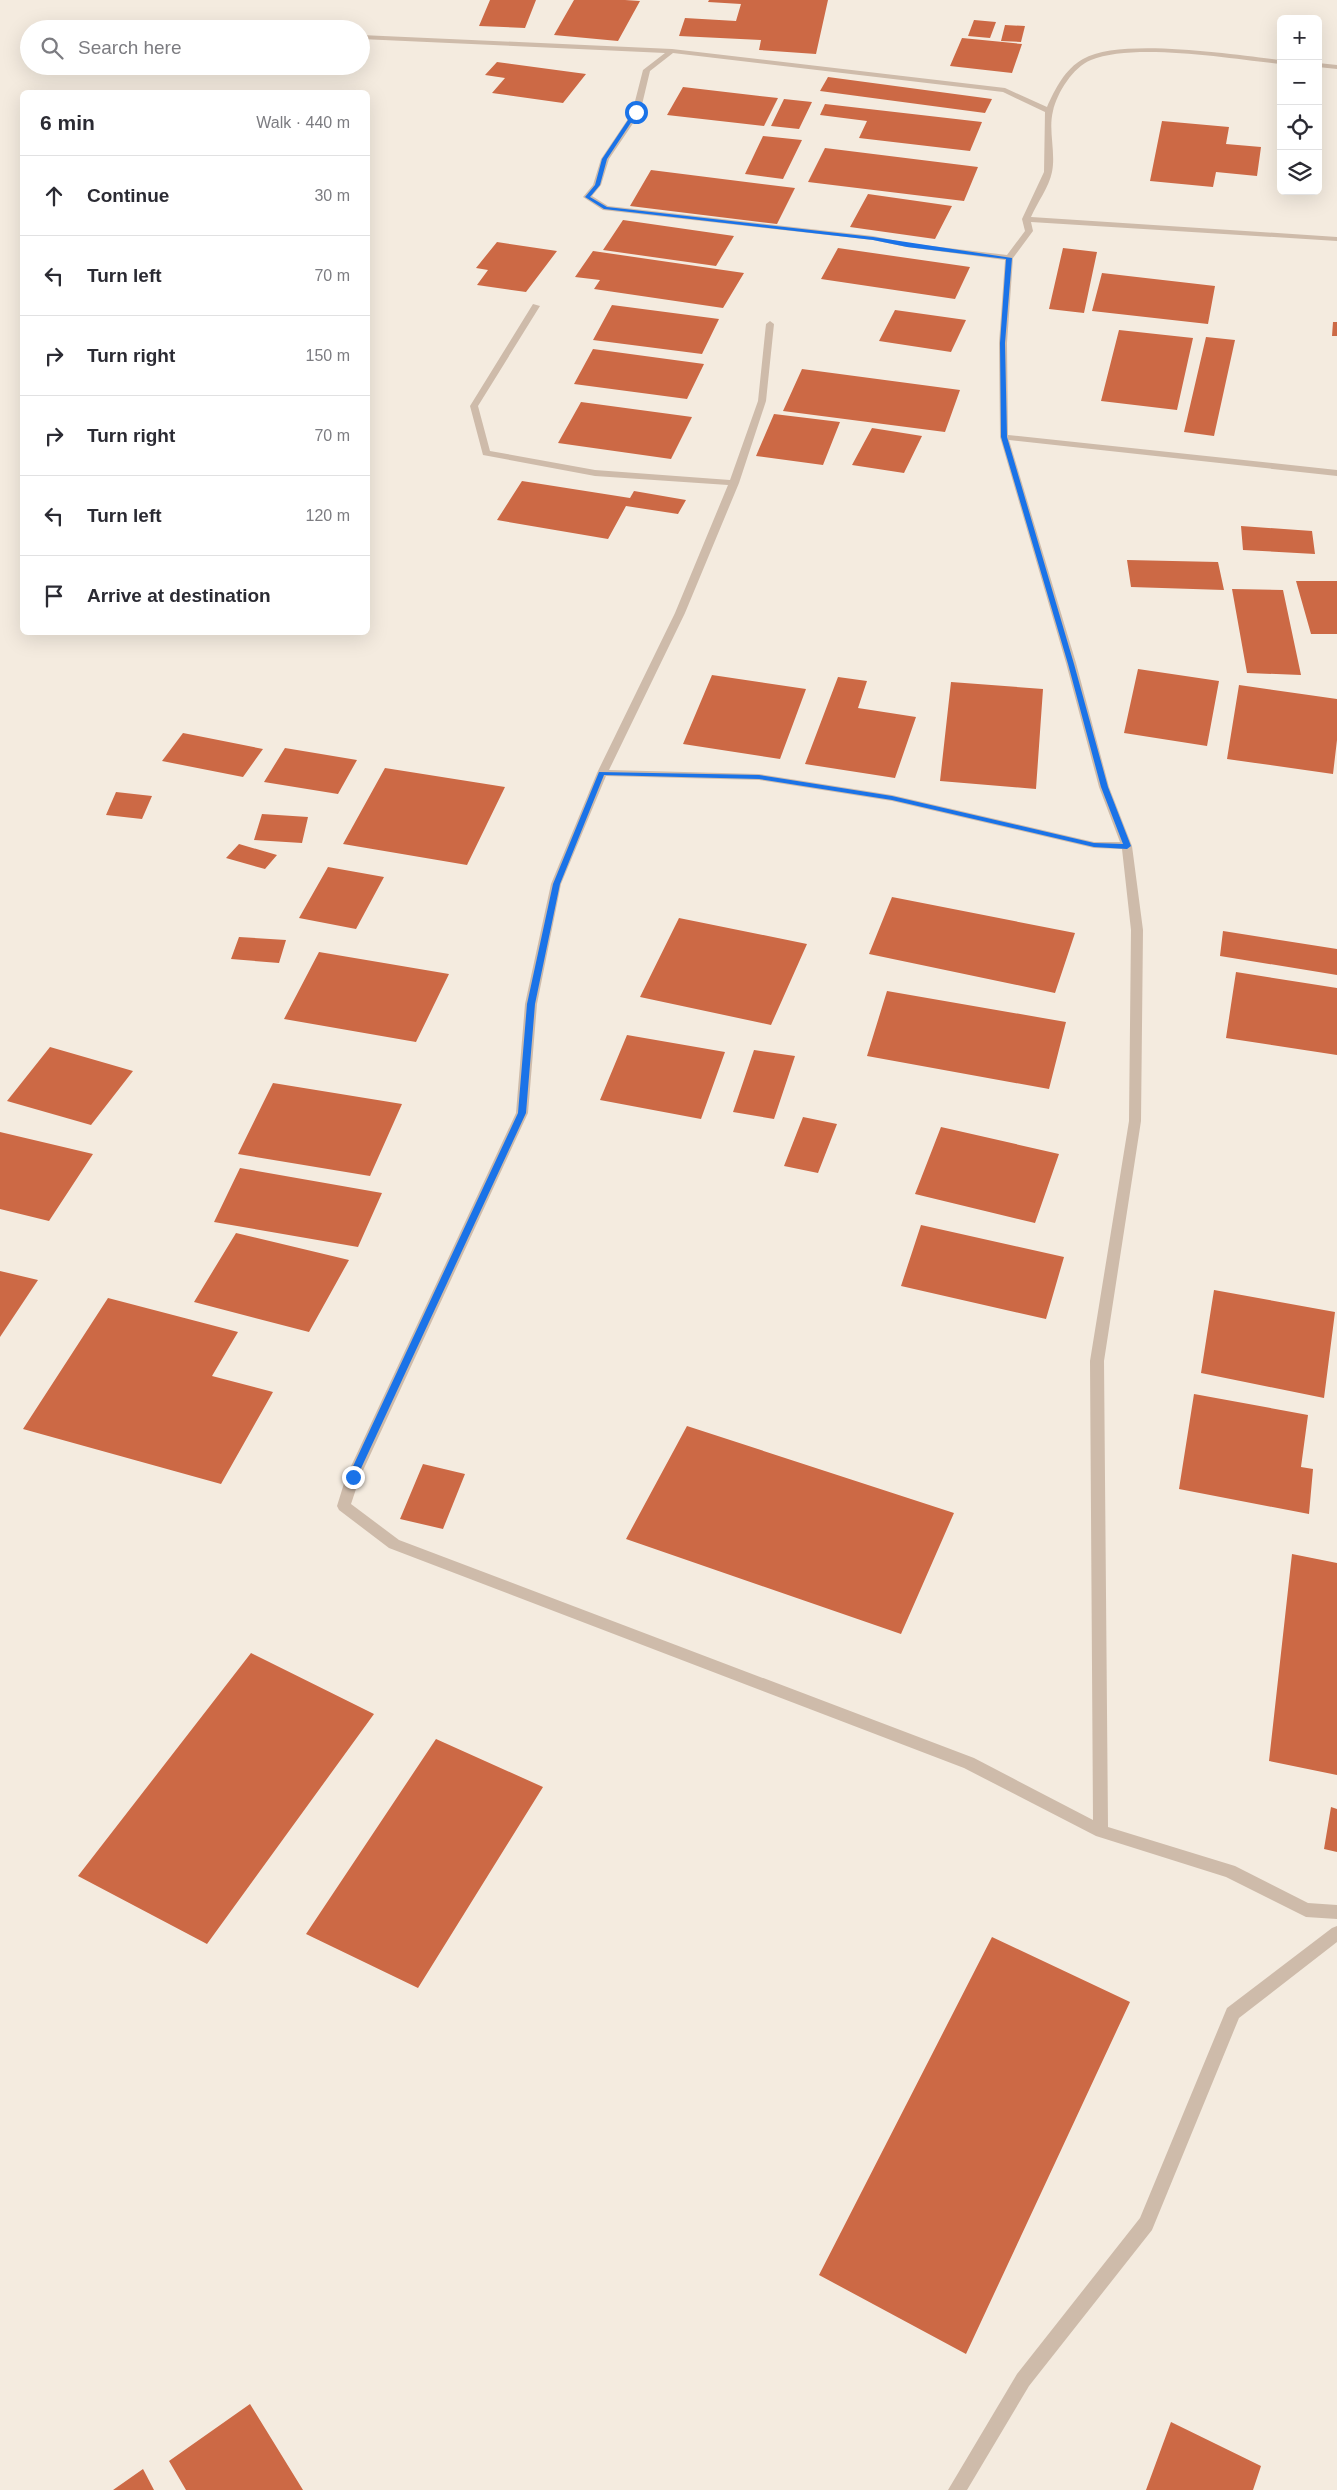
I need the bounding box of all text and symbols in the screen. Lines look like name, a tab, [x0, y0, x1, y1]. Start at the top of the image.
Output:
map controls	[1277, 15, 1322, 195]
button: +	[1277, 15, 1322, 60]
search box	[20, 20, 370, 75]
icon: search	[38, 34, 66, 62]
text: Search here	[78, 37, 182, 58]
button: −	[1277, 60, 1322, 105]
route start	[625, 101, 648, 124]
button: locate	[1277, 105, 1322, 150]
text: 6 min	[40, 111, 95, 134]
text: Walk · 440 m	[256, 114, 350, 131]
button: layers	[1277, 150, 1322, 195]
icon: ahead	[40, 182, 68, 210]
text: Continue	[87, 185, 169, 206]
text: 30 m	[314, 187, 350, 204]
icon: left	[40, 262, 68, 290]
text: Turn left	[87, 265, 162, 286]
text: 70 m	[314, 267, 350, 284]
icon: right	[40, 342, 68, 370]
text: Turn right	[87, 345, 175, 366]
text: 150 m	[306, 347, 350, 364]
icon: right	[40, 422, 68, 450]
text: Turn right	[87, 425, 175, 446]
text: 70 m	[314, 427, 350, 444]
icon: left	[40, 502, 68, 530]
text: Turn left	[87, 505, 162, 526]
text: 120 m	[306, 507, 350, 524]
icon: arrive	[40, 582, 68, 610]
text: Arrive at destination	[87, 585, 271, 606]
route end	[342, 1466, 365, 1489]

